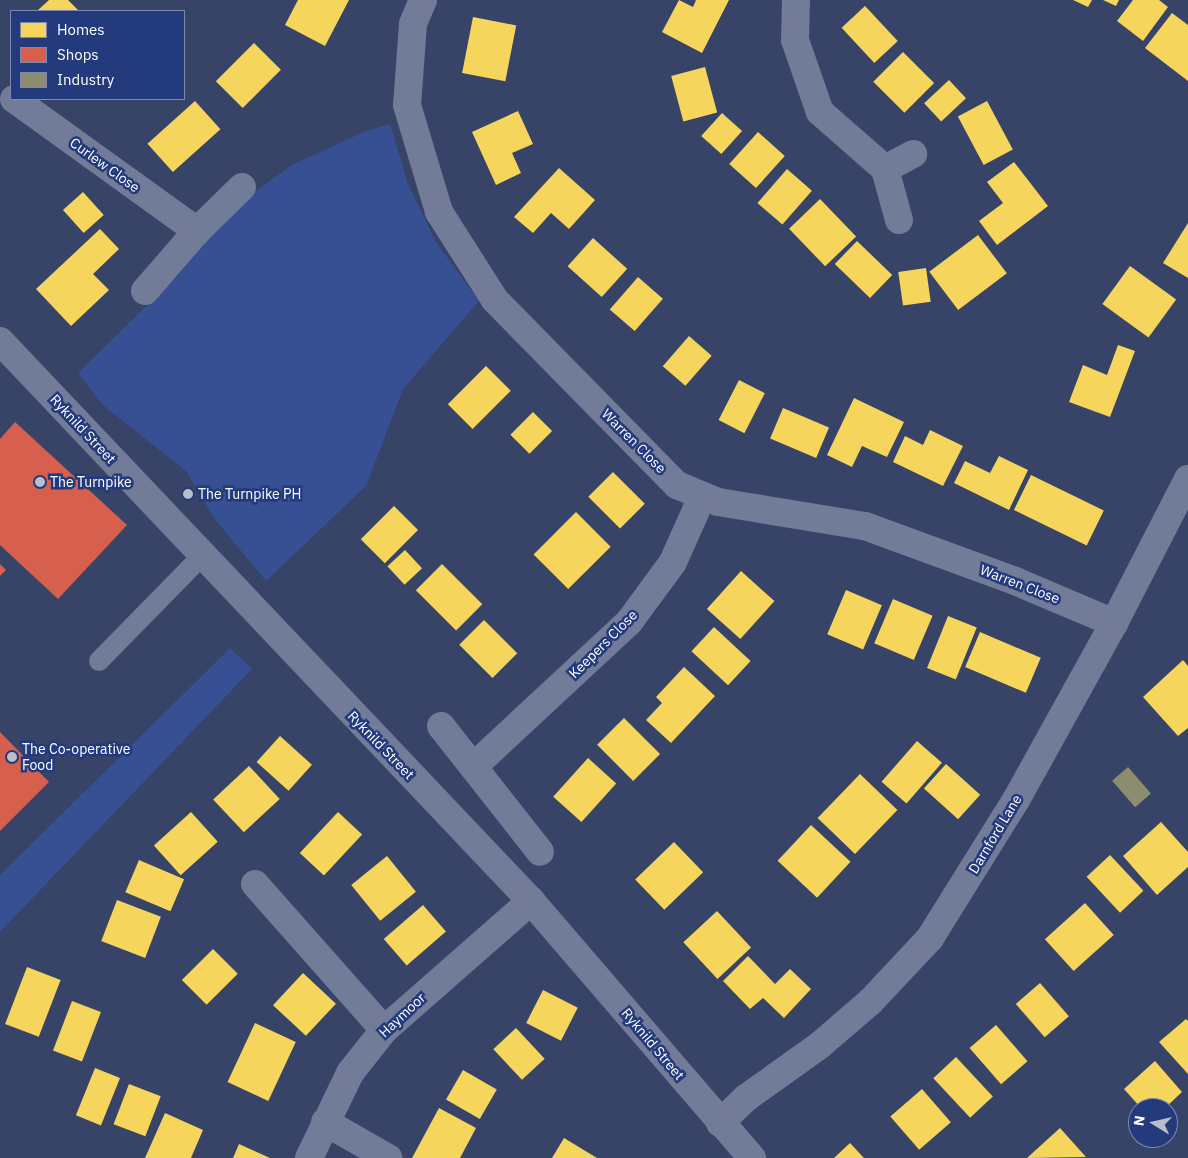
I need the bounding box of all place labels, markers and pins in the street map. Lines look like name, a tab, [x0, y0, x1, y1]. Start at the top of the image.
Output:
place label: The Turnpike	[50, 474, 132, 490]
marker: The Turnpike	[34, 476, 46, 488]
place label: The Turnpike PH	[198, 486, 301, 502]
marker: The Turnpike PH	[182, 488, 194, 500]
place label: The Co-operative Food	[22, 741, 130, 774]
marker: The Co-operative Food	[6, 751, 18, 763]

